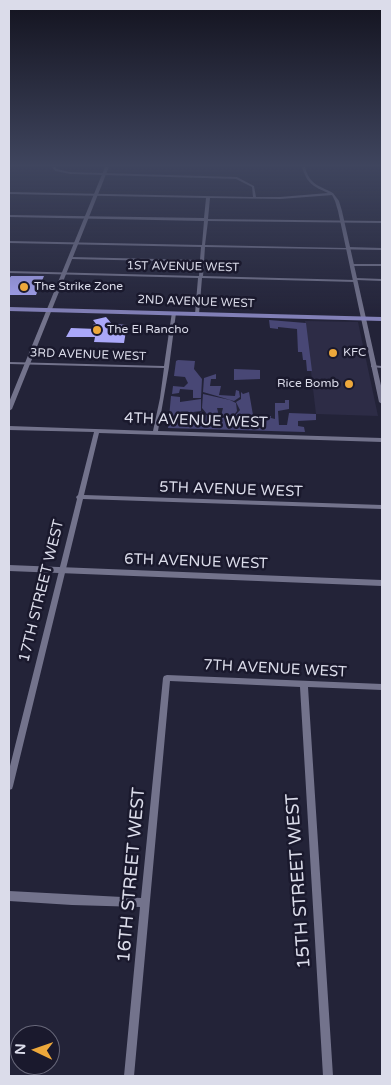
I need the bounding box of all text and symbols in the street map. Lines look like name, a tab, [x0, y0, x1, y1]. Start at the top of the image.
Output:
street label: 1ST AVENUE WEST	[126, 259, 240, 275]
place label: The Strike Zone	[34, 280, 123, 294]
marker: The Strike Zone	[18, 281, 30, 293]
street label: 2ND AVENUE WEST	[137, 293, 255, 311]
place label: The El Rancho	[107, 323, 189, 337]
marker: The El Rancho	[91, 324, 103, 336]
street label: 3RD AVENUE WEST	[30, 346, 146, 364]
place label: KFC	[343, 346, 366, 360]
marker: KFC	[327, 347, 339, 359]
place label: Rice Bomb	[277, 377, 339, 391]
marker: Rice Bomb	[343, 378, 355, 390]
street label: 4TH AVENUE WEST	[124, 409, 268, 433]
street label: 5TH AVENUE WEST	[159, 478, 303, 502]
street label: 17TH STREET WEST	[16, 518, 68, 664]
street label: 6TH AVENUE WEST	[124, 550, 268, 574]
street label: 7TH AVENUE WEST	[203, 656, 347, 682]
street label: 16TH STREET WEST	[114, 787, 150, 963]
street label: 15TH STREET WEST	[282, 793, 316, 969]
north arrow	[10, 1025, 60, 1075]
text: N	[12, 1043, 29, 1055]

